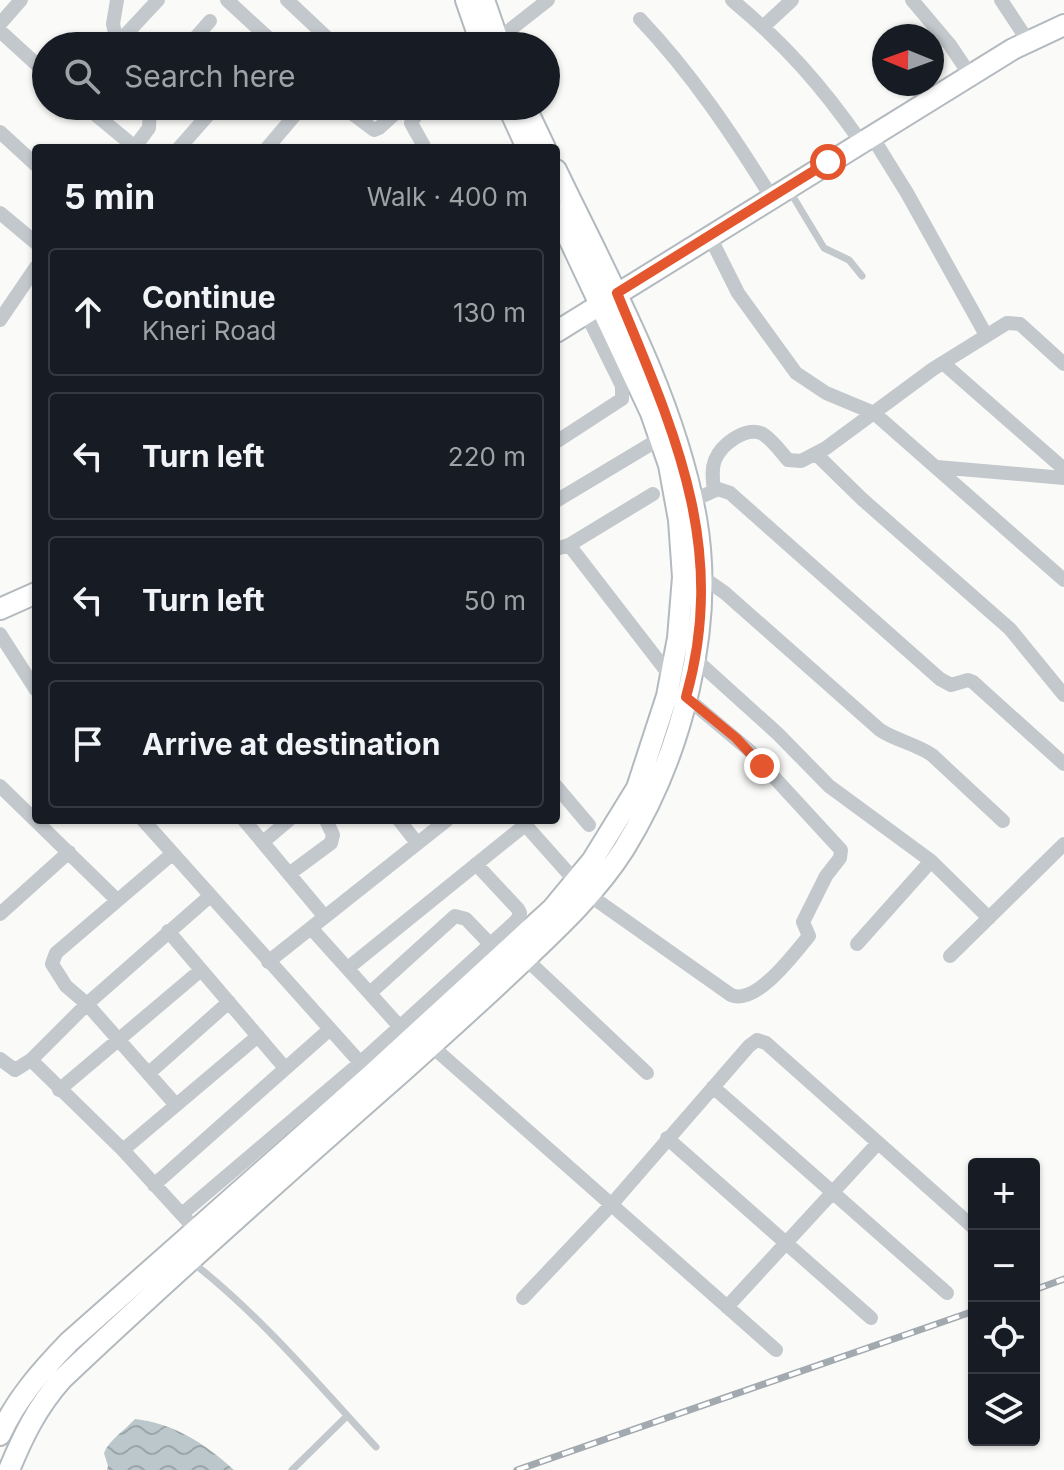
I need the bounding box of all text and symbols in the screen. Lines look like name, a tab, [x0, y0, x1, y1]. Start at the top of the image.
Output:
north arrow	[872, 24, 944, 96]
search box	[32, 32, 560, 120]
icon: search	[60, 54, 104, 98]
text: Search here	[124, 58, 296, 94]
route start	[810, 144, 846, 180]
text: 5 min	[64, 176, 155, 217]
text: Walk · 400 m	[367, 181, 528, 212]
text: Continue	[142, 279, 276, 315]
icon: ahead	[66, 290, 110, 334]
text: 130 m	[453, 297, 526, 328]
text: Kheri Road	[142, 315, 277, 346]
icon: left	[66, 434, 110, 478]
text: Turn left	[142, 438, 264, 474]
text: 220 m	[448, 441, 526, 472]
icon: left	[66, 578, 110, 622]
text: Turn left	[142, 582, 264, 618]
text: 50 m	[464, 585, 526, 616]
icon: arrive	[66, 722, 110, 766]
text: Arrive at destination	[142, 726, 440, 762]
route end	[744, 748, 780, 784]
map controls	[968, 1158, 1040, 1446]
button: +	[968, 1158, 1040, 1230]
button: −	[968, 1230, 1040, 1302]
button: locate	[968, 1302, 1040, 1374]
button: layers	[968, 1374, 1040, 1446]

